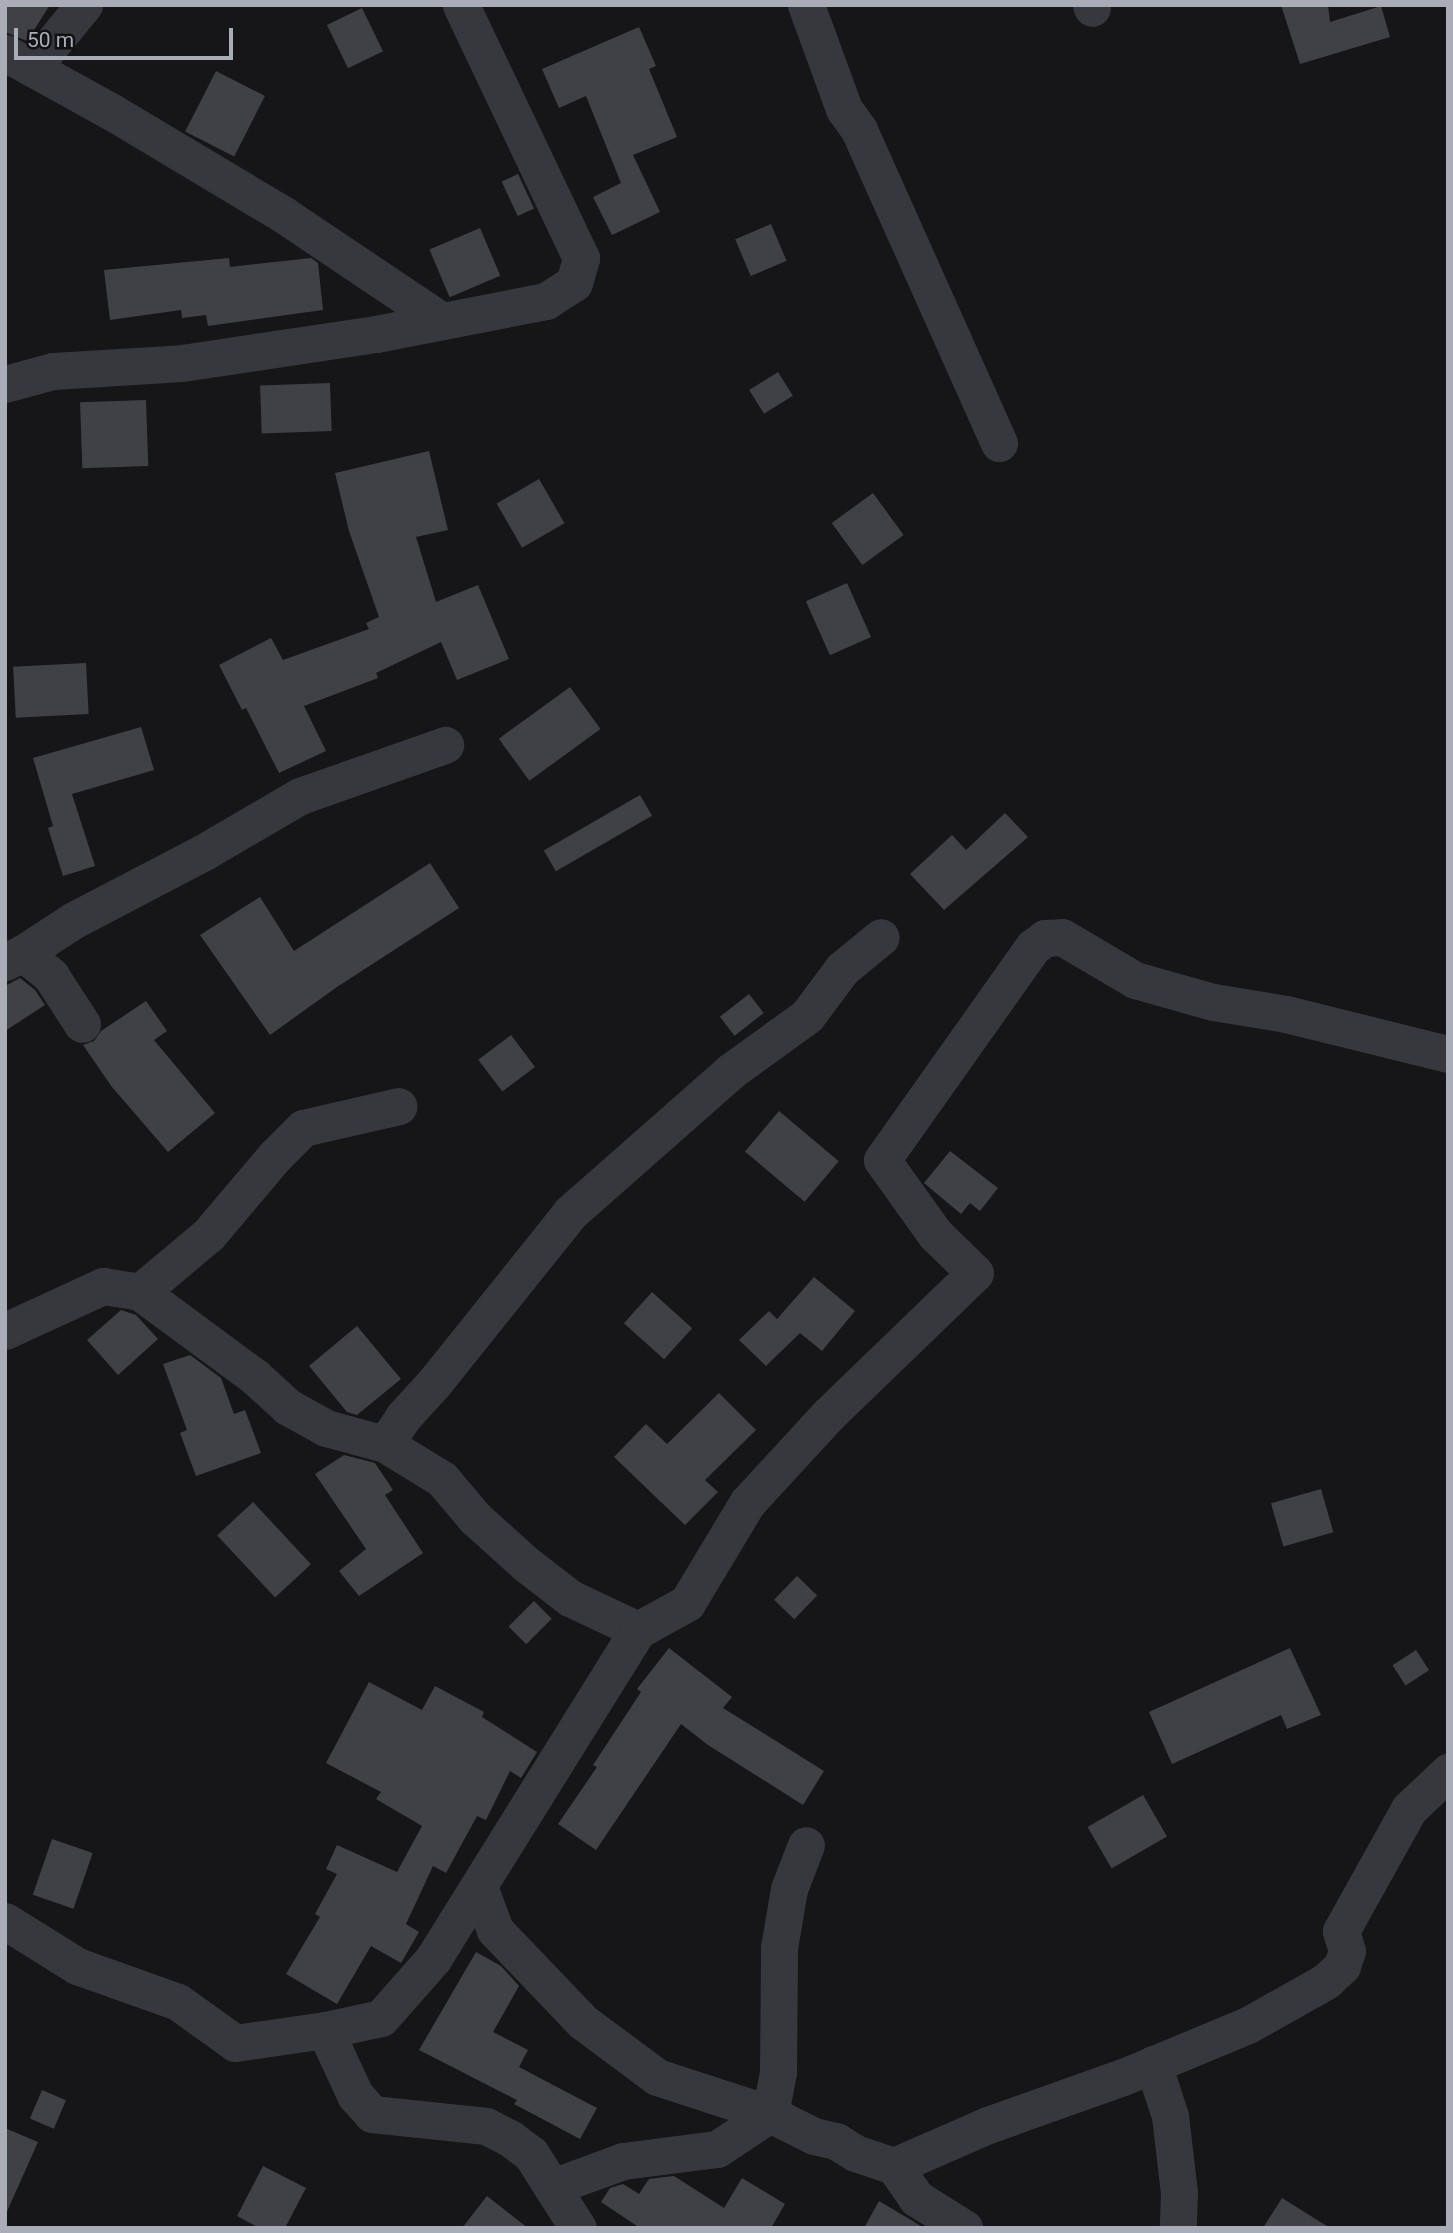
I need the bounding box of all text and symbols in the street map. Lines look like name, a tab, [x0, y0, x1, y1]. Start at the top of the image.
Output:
scale bar	[18, 14, 236, 58]
text: 50 m	[27, 28, 74, 52]

